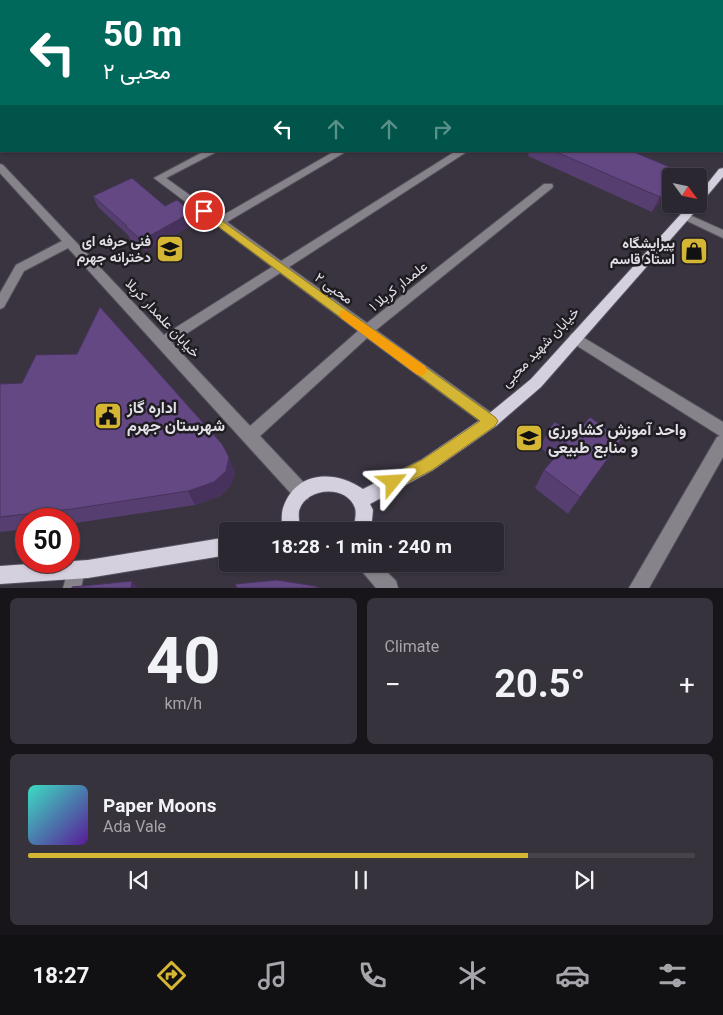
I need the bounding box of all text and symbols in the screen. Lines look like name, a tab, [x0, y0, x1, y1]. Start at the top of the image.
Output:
text: 50 m	[103, 14, 182, 55]
icon: left	[20, 20, 85, 85]
text: محبی ۲	[103, 59, 171, 84]
icon: left	[269, 115, 297, 143]
icon: ahead	[322, 115, 350, 143]
icon: ahead	[375, 115, 403, 143]
icon: right	[428, 115, 456, 143]
north arrow	[662, 168, 708, 212]
map controls	[662, 168, 707, 213]
pin	[183, 190, 225, 232]
icon: arrive	[190, 197, 218, 225]
place label: فنی حرفه ای دخترانه جهرم	[77, 233, 151, 266]
school or university icon: فنی حرفه ای دخترانه جهرم	[155, 234, 185, 264]
place label: پیرایشگاه استاد قاسم	[610, 235, 675, 268]
shop icon: پیرایشگاه استاد قاسم	[679, 236, 709, 266]
street label: علمدار کربلا ۱	[366, 258, 431, 315]
street label: محبی ۲	[311, 269, 356, 308]
street label: خیابان علمدار کربلا	[122, 275, 203, 361]
street label: خیابان شهید محبی	[498, 304, 583, 391]
place label: اداره گاز شهرستان جهرم	[126, 398, 225, 436]
public building icon: اداره گاز شهرستان جهرم	[93, 401, 123, 431]
place label: واحد آموزش کشاورزی و منابع طبیعی	[548, 420, 686, 459]
school or university icon: واحد آموزش کشاورزی و منابع طبیعی	[514, 423, 544, 453]
position arrow	[366, 455, 418, 507]
speed limit sign: 50	[15, 508, 80, 573]
text: 18:28 · 1 min · 240 m	[271, 535, 452, 558]
text: 40	[146, 623, 221, 699]
text: Climate	[385, 637, 439, 656]
text: 20.5°	[494, 662, 585, 706]
text: −	[385, 668, 401, 701]
text: +	[679, 668, 695, 701]
text: km/h	[164, 694, 202, 713]
text: Paper Moons	[103, 794, 216, 817]
text: Ada Vale	[103, 817, 166, 836]
icon: previous	[125, 866, 153, 894]
icon: pause	[347, 866, 375, 894]
icon: next	[570, 866, 598, 894]
icon: directions	[154, 958, 189, 993]
icon: music	[255, 958, 290, 993]
icon: phone	[355, 958, 390, 993]
icon: climate	[455, 958, 490, 993]
icon: car	[555, 958, 590, 993]
icon: filters	[655, 958, 690, 993]
text: 18:27	[33, 963, 89, 988]

